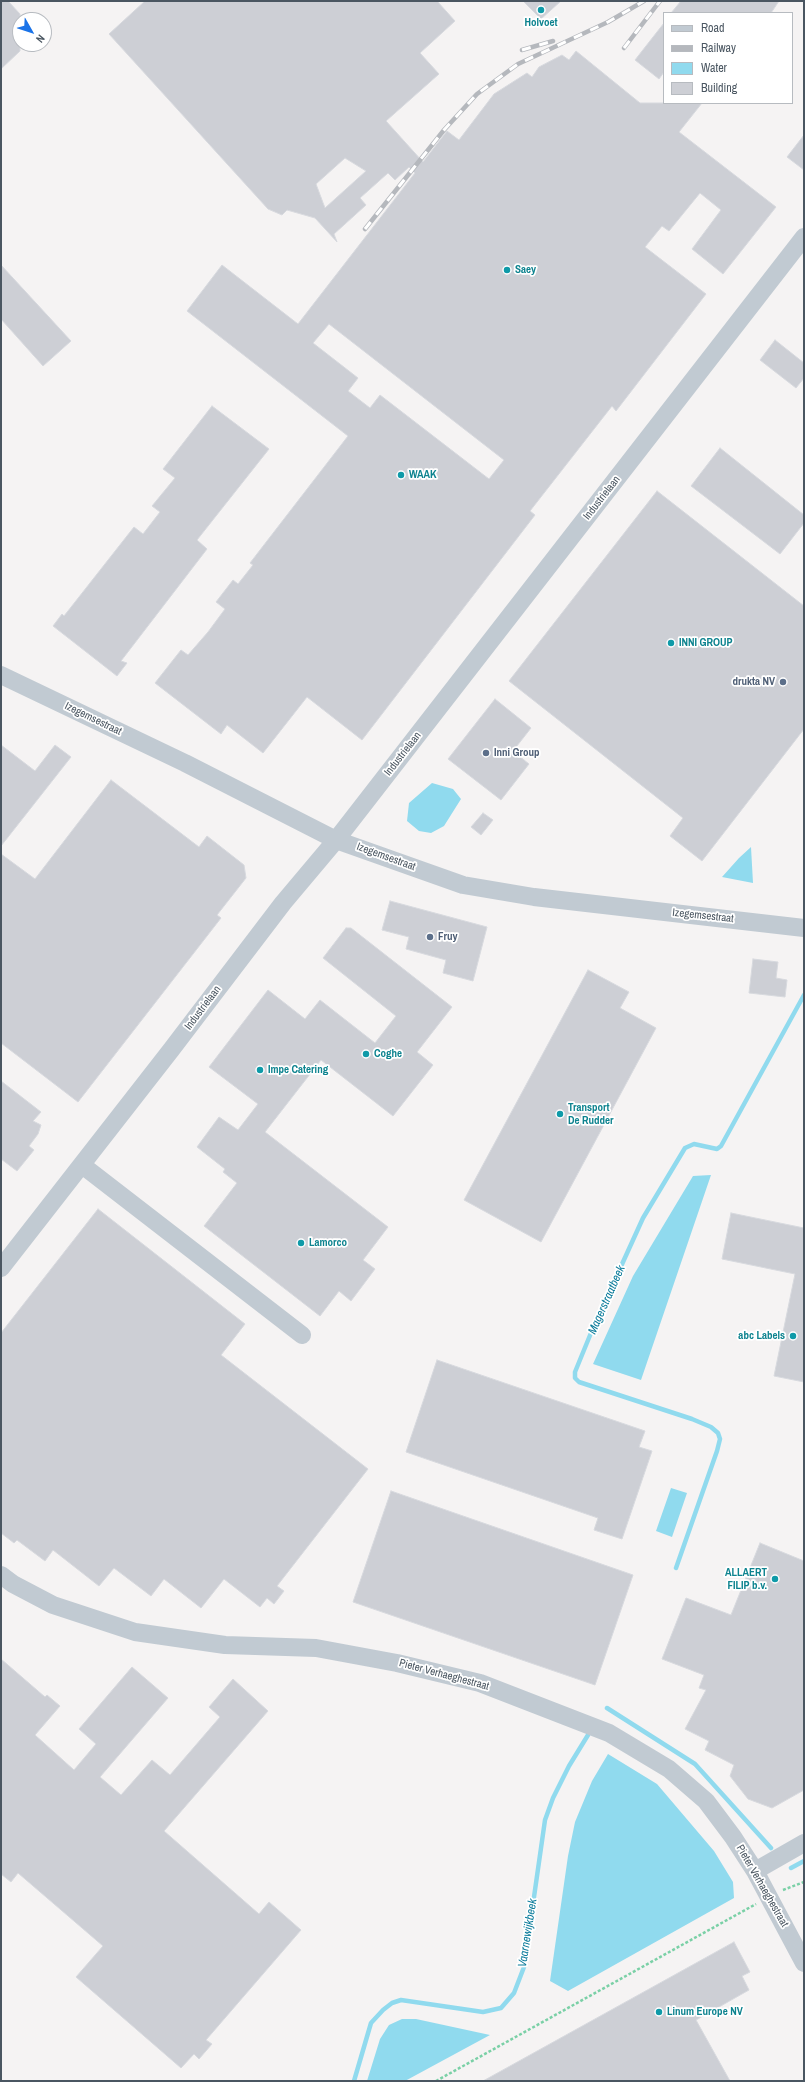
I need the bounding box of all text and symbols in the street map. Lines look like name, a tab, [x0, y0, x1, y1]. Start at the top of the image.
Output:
marker: Holvoet	[536, 5, 546, 15]
north arrow	[12, 12, 52, 52]
legend	[663, 12, 793, 104]
place label: Holvoet	[524, 16, 558, 30]
text: Road	[701, 20, 725, 36]
text: N	[33, 32, 48, 46]
text: Railway	[701, 40, 736, 56]
text: Water	[701, 60, 727, 76]
text: Building	[701, 80, 737, 96]
place label: Saey	[515, 263, 536, 277]
marker: Saey	[502, 265, 512, 275]
place label: WAAK	[409, 468, 437, 482]
marker: WAAK	[396, 470, 406, 480]
street label: Industrielaan	[581, 473, 623, 523]
place label: INNI GROUP	[679, 636, 733, 650]
marker: INNI GROUP	[666, 638, 676, 648]
place label: drukta NV	[732, 675, 775, 689]
marker: drukta NV	[778, 677, 788, 687]
street label: Izegemsestraat	[62, 700, 124, 738]
street label: Industrielaan	[382, 729, 424, 779]
place label: Inni Group	[494, 746, 540, 760]
marker: Inni Group	[481, 748, 491, 758]
street label: Izegemsestraat	[355, 840, 417, 874]
street label: Izegemsestraat	[672, 906, 734, 926]
place label: Fruy	[438, 930, 458, 944]
marker: Fruy	[425, 932, 435, 942]
street label: Industrielaan	[182, 983, 224, 1033]
place label: Coghe	[374, 1047, 402, 1061]
marker: Coghe	[361, 1049, 371, 1059]
place label: Impe Catering	[268, 1063, 328, 1077]
marker: Impe Catering	[255, 1065, 265, 1075]
place label: Transport De Rudder	[568, 1101, 614, 1127]
marker: Transport De Rudder	[555, 1109, 565, 1119]
place label: Lamorco	[309, 1236, 347, 1250]
marker: Lamorco	[296, 1238, 306, 1248]
water label: Magerstraatbeek	[585, 1263, 629, 1337]
place label: abc Labels	[738, 1329, 785, 1343]
marker: abc Labels	[788, 1331, 798, 1341]
place label: ALLAERT FILIP b.v.	[725, 1566, 767, 1592]
marker: ALLAERT FILIP b.v.	[770, 1574, 780, 1584]
street label: Pieter Verhaeghestraat	[397, 1657, 491, 1693]
street label: Pieter Verhaeghestraat	[733, 1843, 791, 1929]
water label: Vaarnewijkbeek	[515, 1898, 541, 1968]
place label: Linum Europe NV	[667, 2005, 743, 2019]
marker: Linum Europe NV	[654, 2007, 664, 2017]

